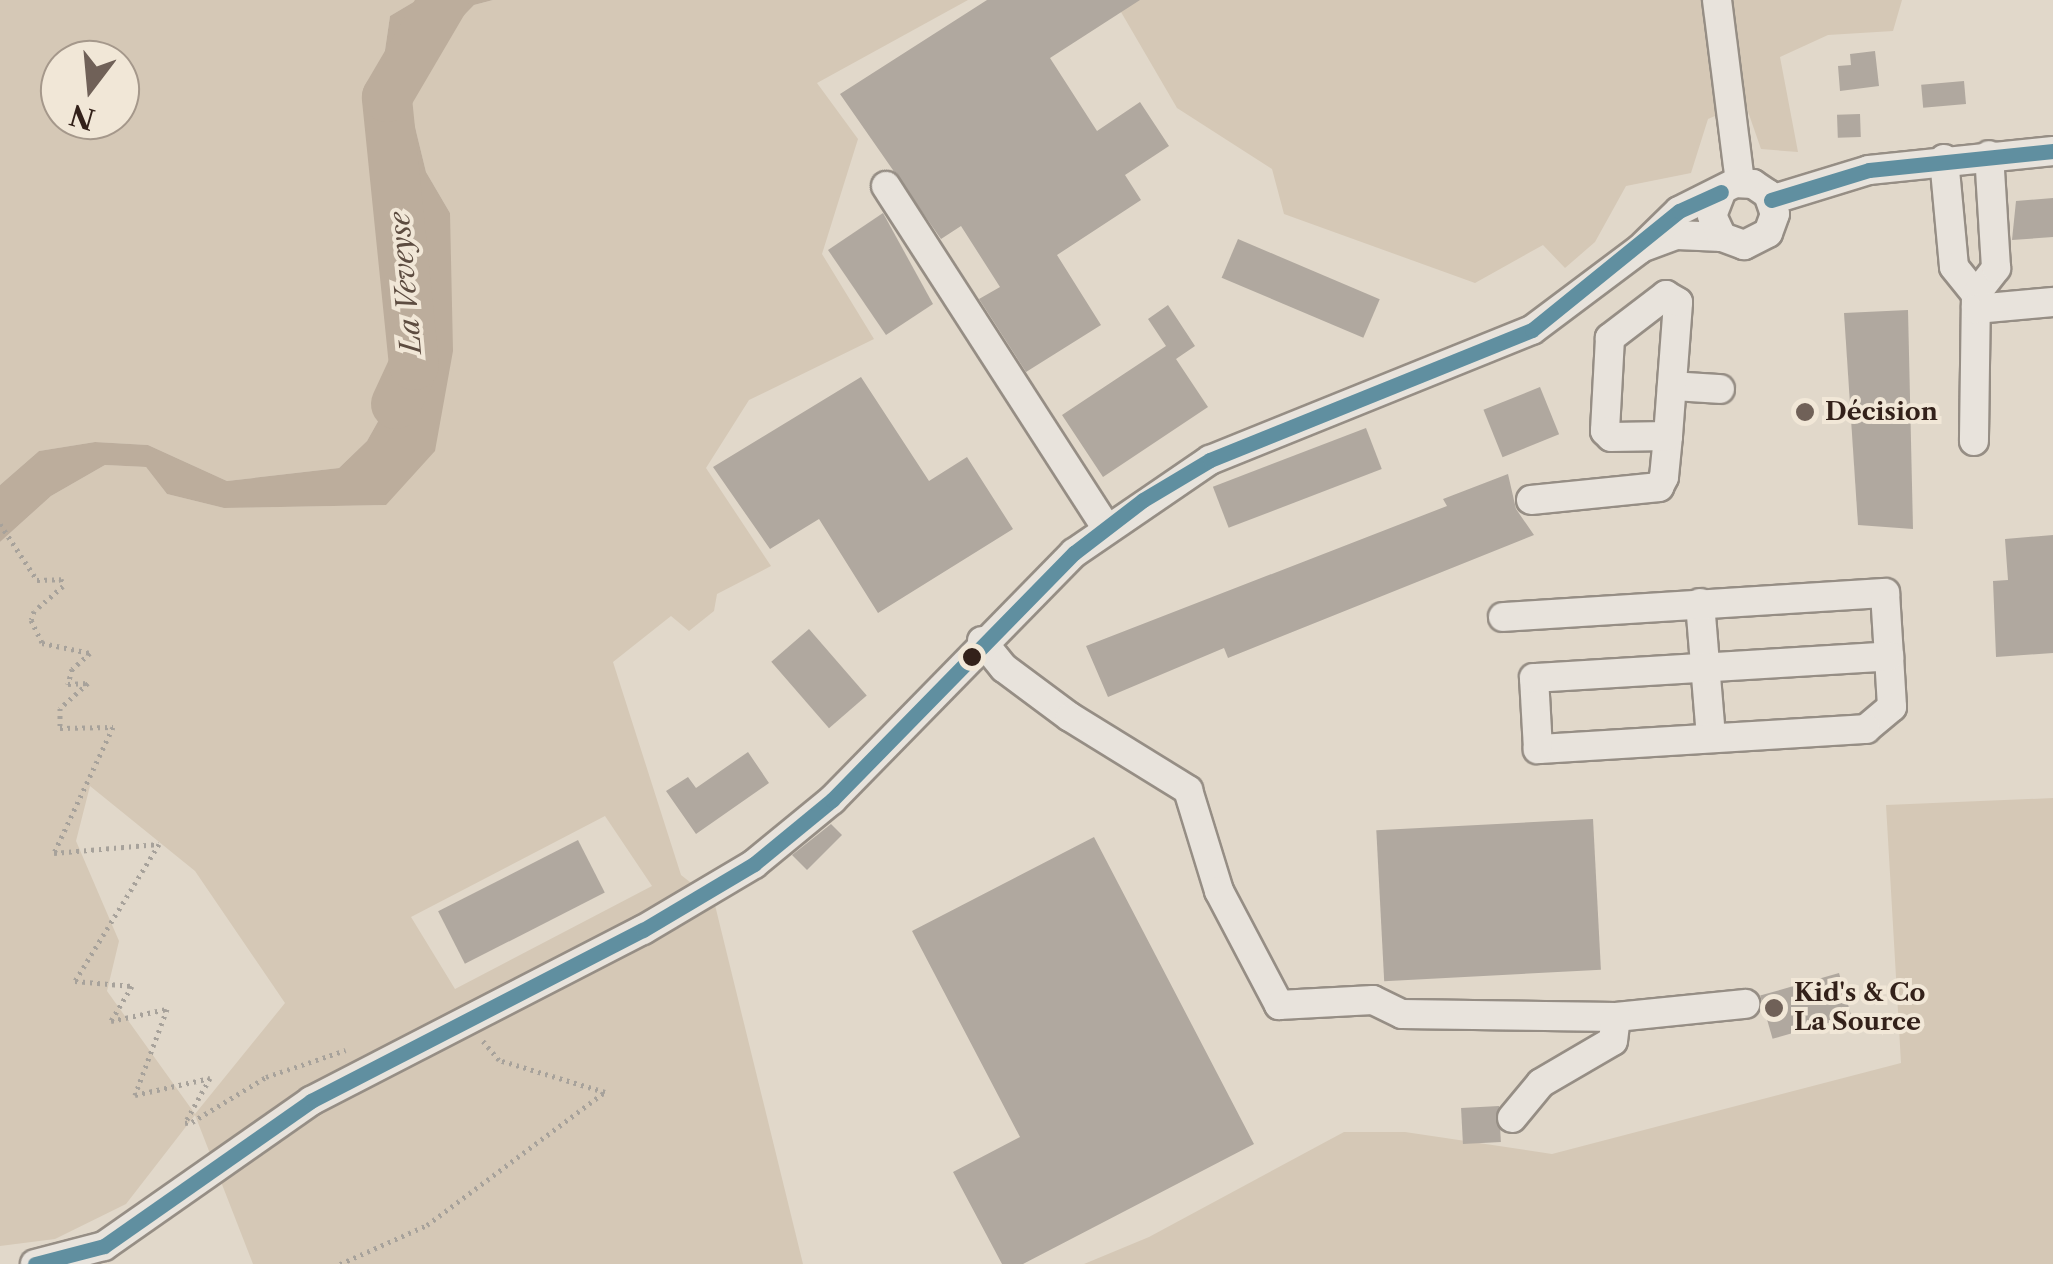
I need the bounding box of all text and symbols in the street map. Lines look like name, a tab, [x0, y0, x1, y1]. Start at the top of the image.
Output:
north arrow	[40, 40, 140, 140]
text: N	[66, 97, 99, 137]
water label: La Veveyse	[382, 211, 428, 355]
place label: Décision	[1825, 397, 1938, 427]
marker: Décision	[1794, 401, 1816, 423]
unlabelled marker	[962, 647, 982, 667]
place label: Kid's & Co La Source	[1794, 979, 1925, 1038]
marker: Kid's & Co La Source	[1763, 997, 1785, 1019]

